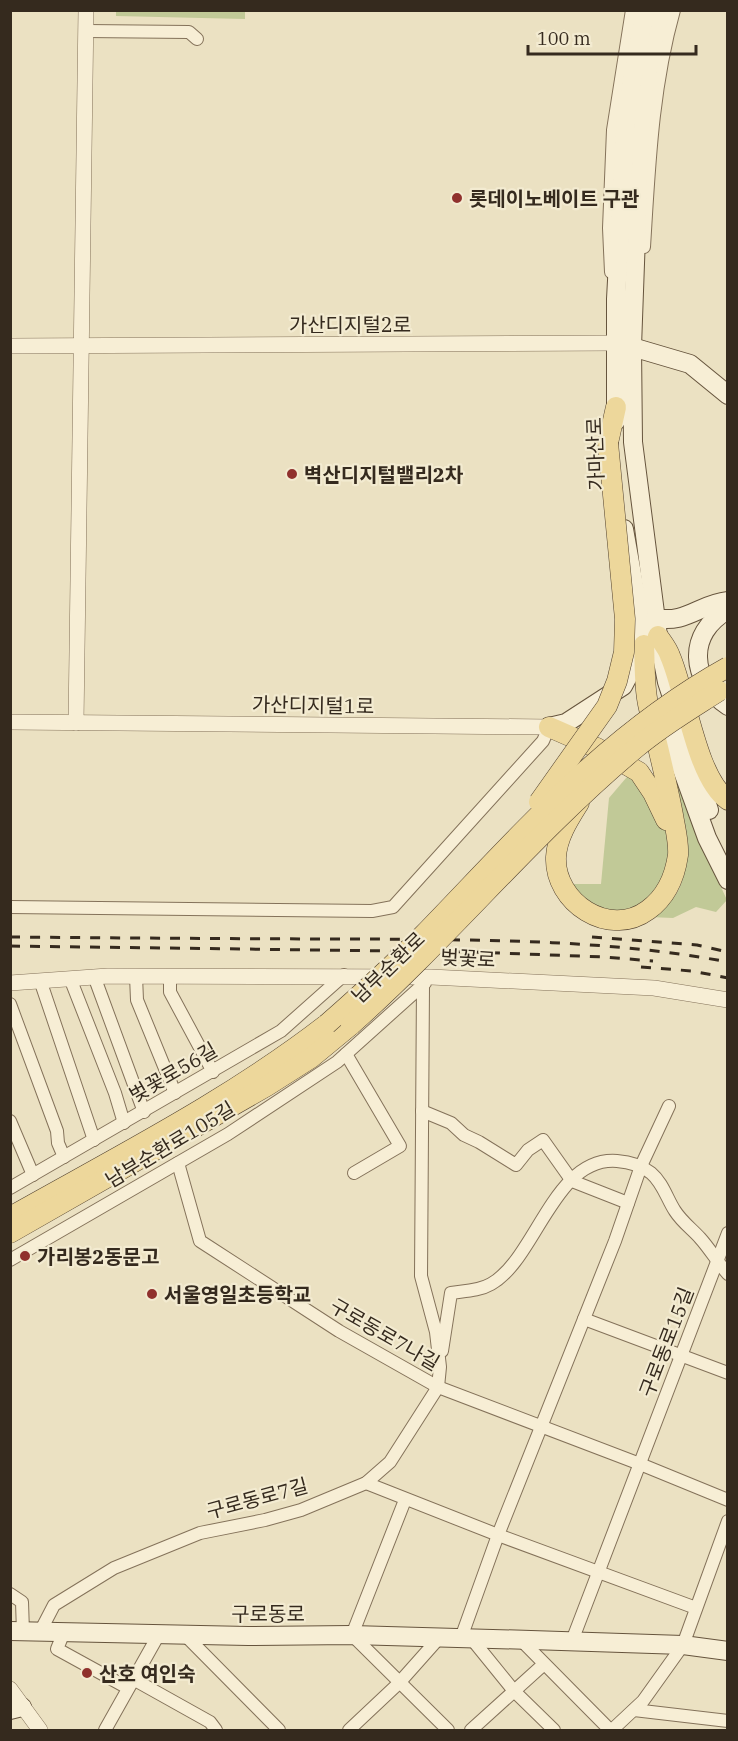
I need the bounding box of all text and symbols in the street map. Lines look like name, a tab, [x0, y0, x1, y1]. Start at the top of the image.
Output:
scale bar	[528, 18, 696, 56]
text: 100 m	[537, 27, 591, 50]
place label: 롯데이노베이트 구관	[469, 185, 640, 212]
marker: 롯데이노베이트 구관	[450, 191, 464, 205]
street label: 가산디지털2로	[289, 311, 411, 338]
street label: 가마산로	[580, 417, 610, 491]
place label: 벽산디지털밸리2차	[304, 461, 464, 488]
marker: 벽산디지털밸리2차	[285, 467, 299, 481]
street label: 가산디지털1로	[252, 690, 374, 720]
street label: 남부순환로	[346, 925, 430, 1009]
street label: 벚꽃로	[440, 943, 496, 973]
street label: 벚꽃로56길	[124, 1036, 222, 1108]
street label: 남부순환로105길	[100, 1095, 240, 1193]
place label: 가리봉2동문고	[37, 1243, 159, 1270]
marker: 가리봉2동문고	[18, 1249, 32, 1263]
place label: 서울영일초등학교	[164, 1281, 311, 1308]
street label: 구로동로15길	[633, 1283, 699, 1401]
marker: 서울영일초등학교	[145, 1287, 159, 1301]
street label: 구로동로7나길	[325, 1292, 445, 1376]
street label: 구로동로7길	[203, 1472, 311, 1524]
street label: 구로동로	[231, 1600, 305, 1627]
place label: 산호 여인숙	[99, 1660, 196, 1687]
marker: 산호 여인숙	[80, 1666, 94, 1680]

